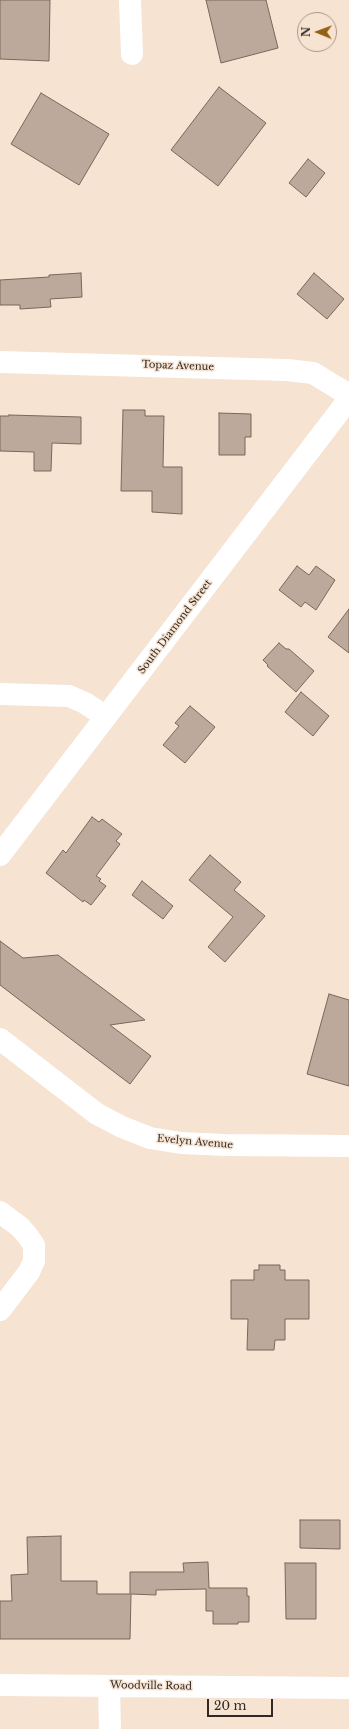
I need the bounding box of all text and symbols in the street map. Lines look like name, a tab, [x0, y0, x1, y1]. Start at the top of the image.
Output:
north arrow	[297, 12, 337, 52]
text: N	[299, 27, 313, 37]
street label: Topaz Avenue	[142, 359, 214, 373]
street label: South Diamond Street	[136, 578, 214, 676]
street label: Evelyn Avenue	[157, 1133, 233, 1151]
street label: Woodville Road	[110, 1679, 192, 1693]
scale bar	[209, 1691, 275, 1717]
text: 20 m	[214, 1698, 246, 1713]

